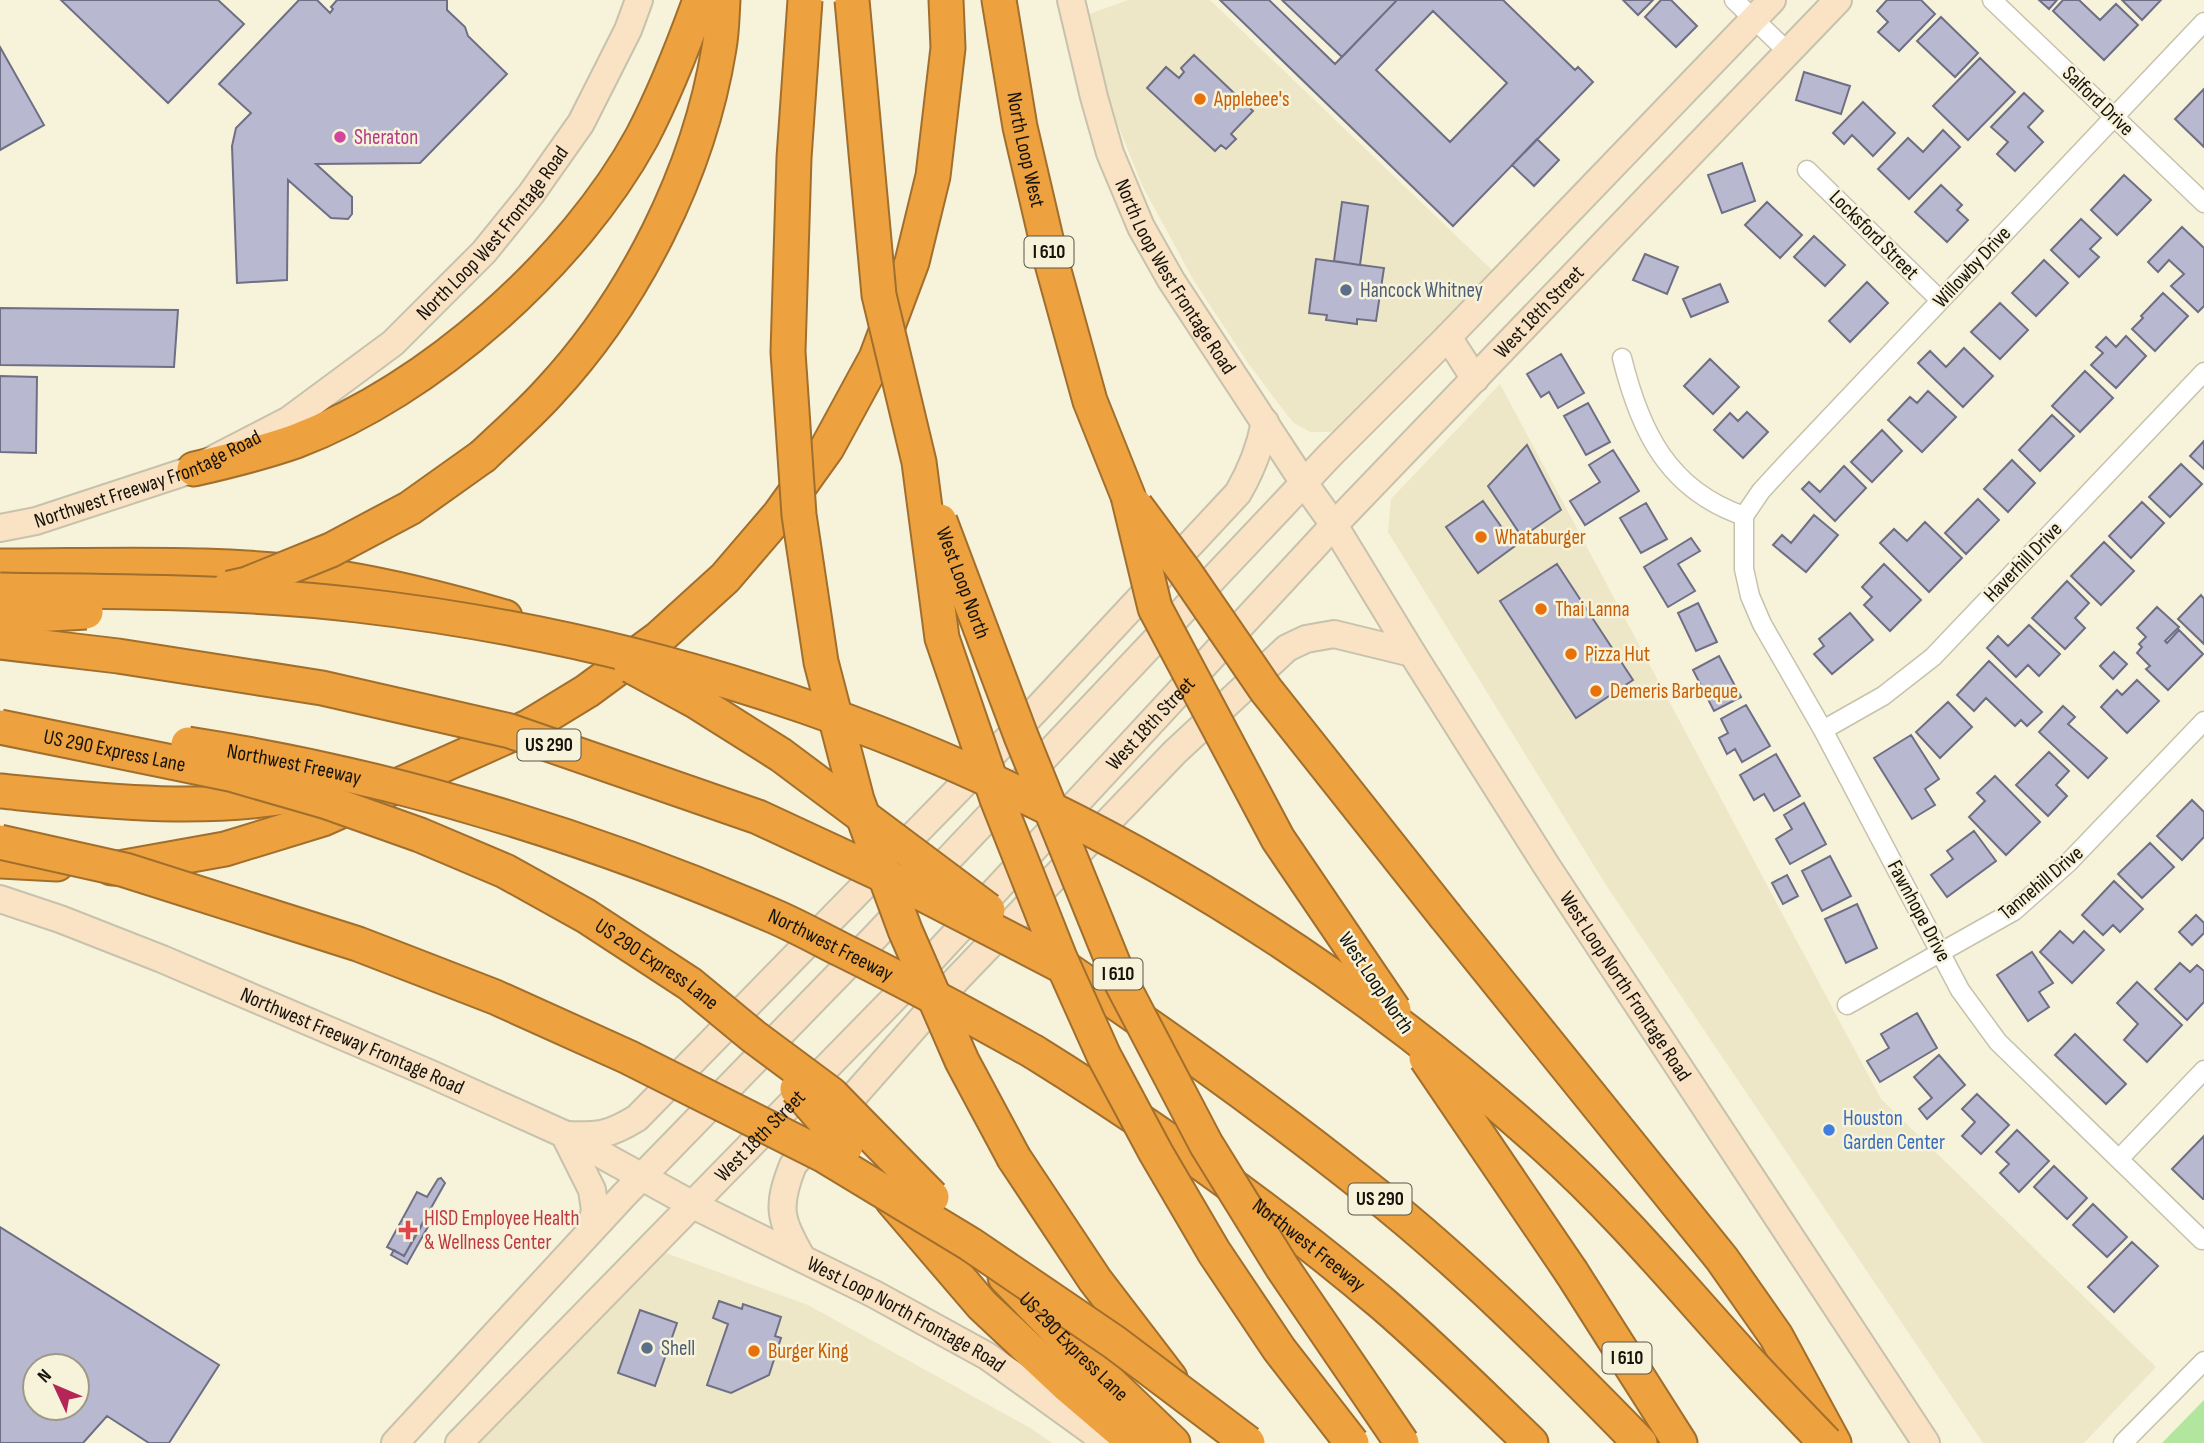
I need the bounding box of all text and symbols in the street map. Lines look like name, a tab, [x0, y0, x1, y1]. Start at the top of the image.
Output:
street label: Salford Drive	[2057, 61, 2139, 141]
place label: Applebee's	[1213, 87, 1290, 112]
street label: North Loop West	[1002, 90, 1051, 210]
marker: Applebee's	[1192, 91, 1208, 107]
place label: Sheraton	[354, 125, 418, 150]
marker: Sheraton	[332, 129, 348, 145]
street label: North Loop West Frontage Road	[411, 141, 574, 325]
street label: North Loop West Frontage Road	[1110, 175, 1242, 379]
street label: Locksford Street	[1824, 185, 1924, 285]
street label: Willowby Drive	[1928, 221, 2016, 313]
road number: I 610	[1024, 236, 1074, 268]
street label: West 18th Street	[1489, 260, 1589, 363]
place label: Hancock Whitney	[1360, 278, 1483, 303]
marker: Hancock Whitney	[1338, 282, 1354, 298]
street label: Northwest Freeway Frontage Road	[31, 424, 265, 533]
street label: Haverhill Drive	[1979, 517, 2067, 607]
street label: West Loop North	[931, 524, 996, 642]
place label: Whataburger	[1495, 525, 1586, 550]
marker: Whataburger	[1473, 529, 1489, 545]
place label: Thai Lanna	[1555, 597, 1630, 622]
marker: Thai Lanna	[1533, 601, 1549, 617]
place label: Pizza Hut	[1585, 642, 1650, 667]
marker: Pizza Hut	[1563, 646, 1579, 662]
street label: West 18th Street	[1101, 671, 1200, 775]
place label: Demeris Barbeque	[1610, 679, 1738, 704]
marker: Demeris Barbeque	[1588, 683, 1604, 699]
street label: US 290 Express Lane	[41, 724, 188, 777]
road number: US 290	[518, 730, 580, 760]
street label: Northwest Freeway	[225, 738, 364, 790]
street label: Tannehill Drive	[1994, 841, 2088, 925]
street label: Fawnhope Drive	[1882, 856, 1956, 966]
street label: West Loop North Frontage Road	[1554, 887, 1697, 1086]
street label: Northwest Freeway	[765, 903, 898, 986]
street label: US 290 Express Lane	[590, 913, 724, 1015]
street label: West Loop North	[1333, 927, 1419, 1039]
road number: I 610	[1094, 958, 1142, 990]
street label: Northwest Freeway Frontage Road	[237, 982, 468, 1100]
street label: West 18th Street	[709, 1085, 810, 1187]
place label: Houston Garden Center	[1843, 1106, 1945, 1155]
marker: Houston Garden Center	[1821, 1122, 1837, 1138]
road number: US 290	[1348, 1184, 1412, 1214]
street label: Northwest Freeway	[1248, 1193, 1371, 1297]
place label: HISD Employee Health & Wellness Center	[424, 1206, 580, 1255]
marker: HISD Employee Health & Wellness Center	[398, 1220, 418, 1240]
street label: West Loop North Frontage Road	[803, 1251, 1010, 1378]
street label: US 290 Express Lane	[1014, 1287, 1134, 1406]
place label: Shell	[661, 1336, 695, 1361]
place label: Burger King	[768, 1339, 849, 1364]
marker: Shell	[639, 1340, 655, 1356]
road number: I 610	[1602, 1342, 1652, 1374]
marker: Burger King	[746, 1343, 762, 1359]
north arrow	[21, 1352, 91, 1422]
text: N	[33, 1365, 57, 1388]

